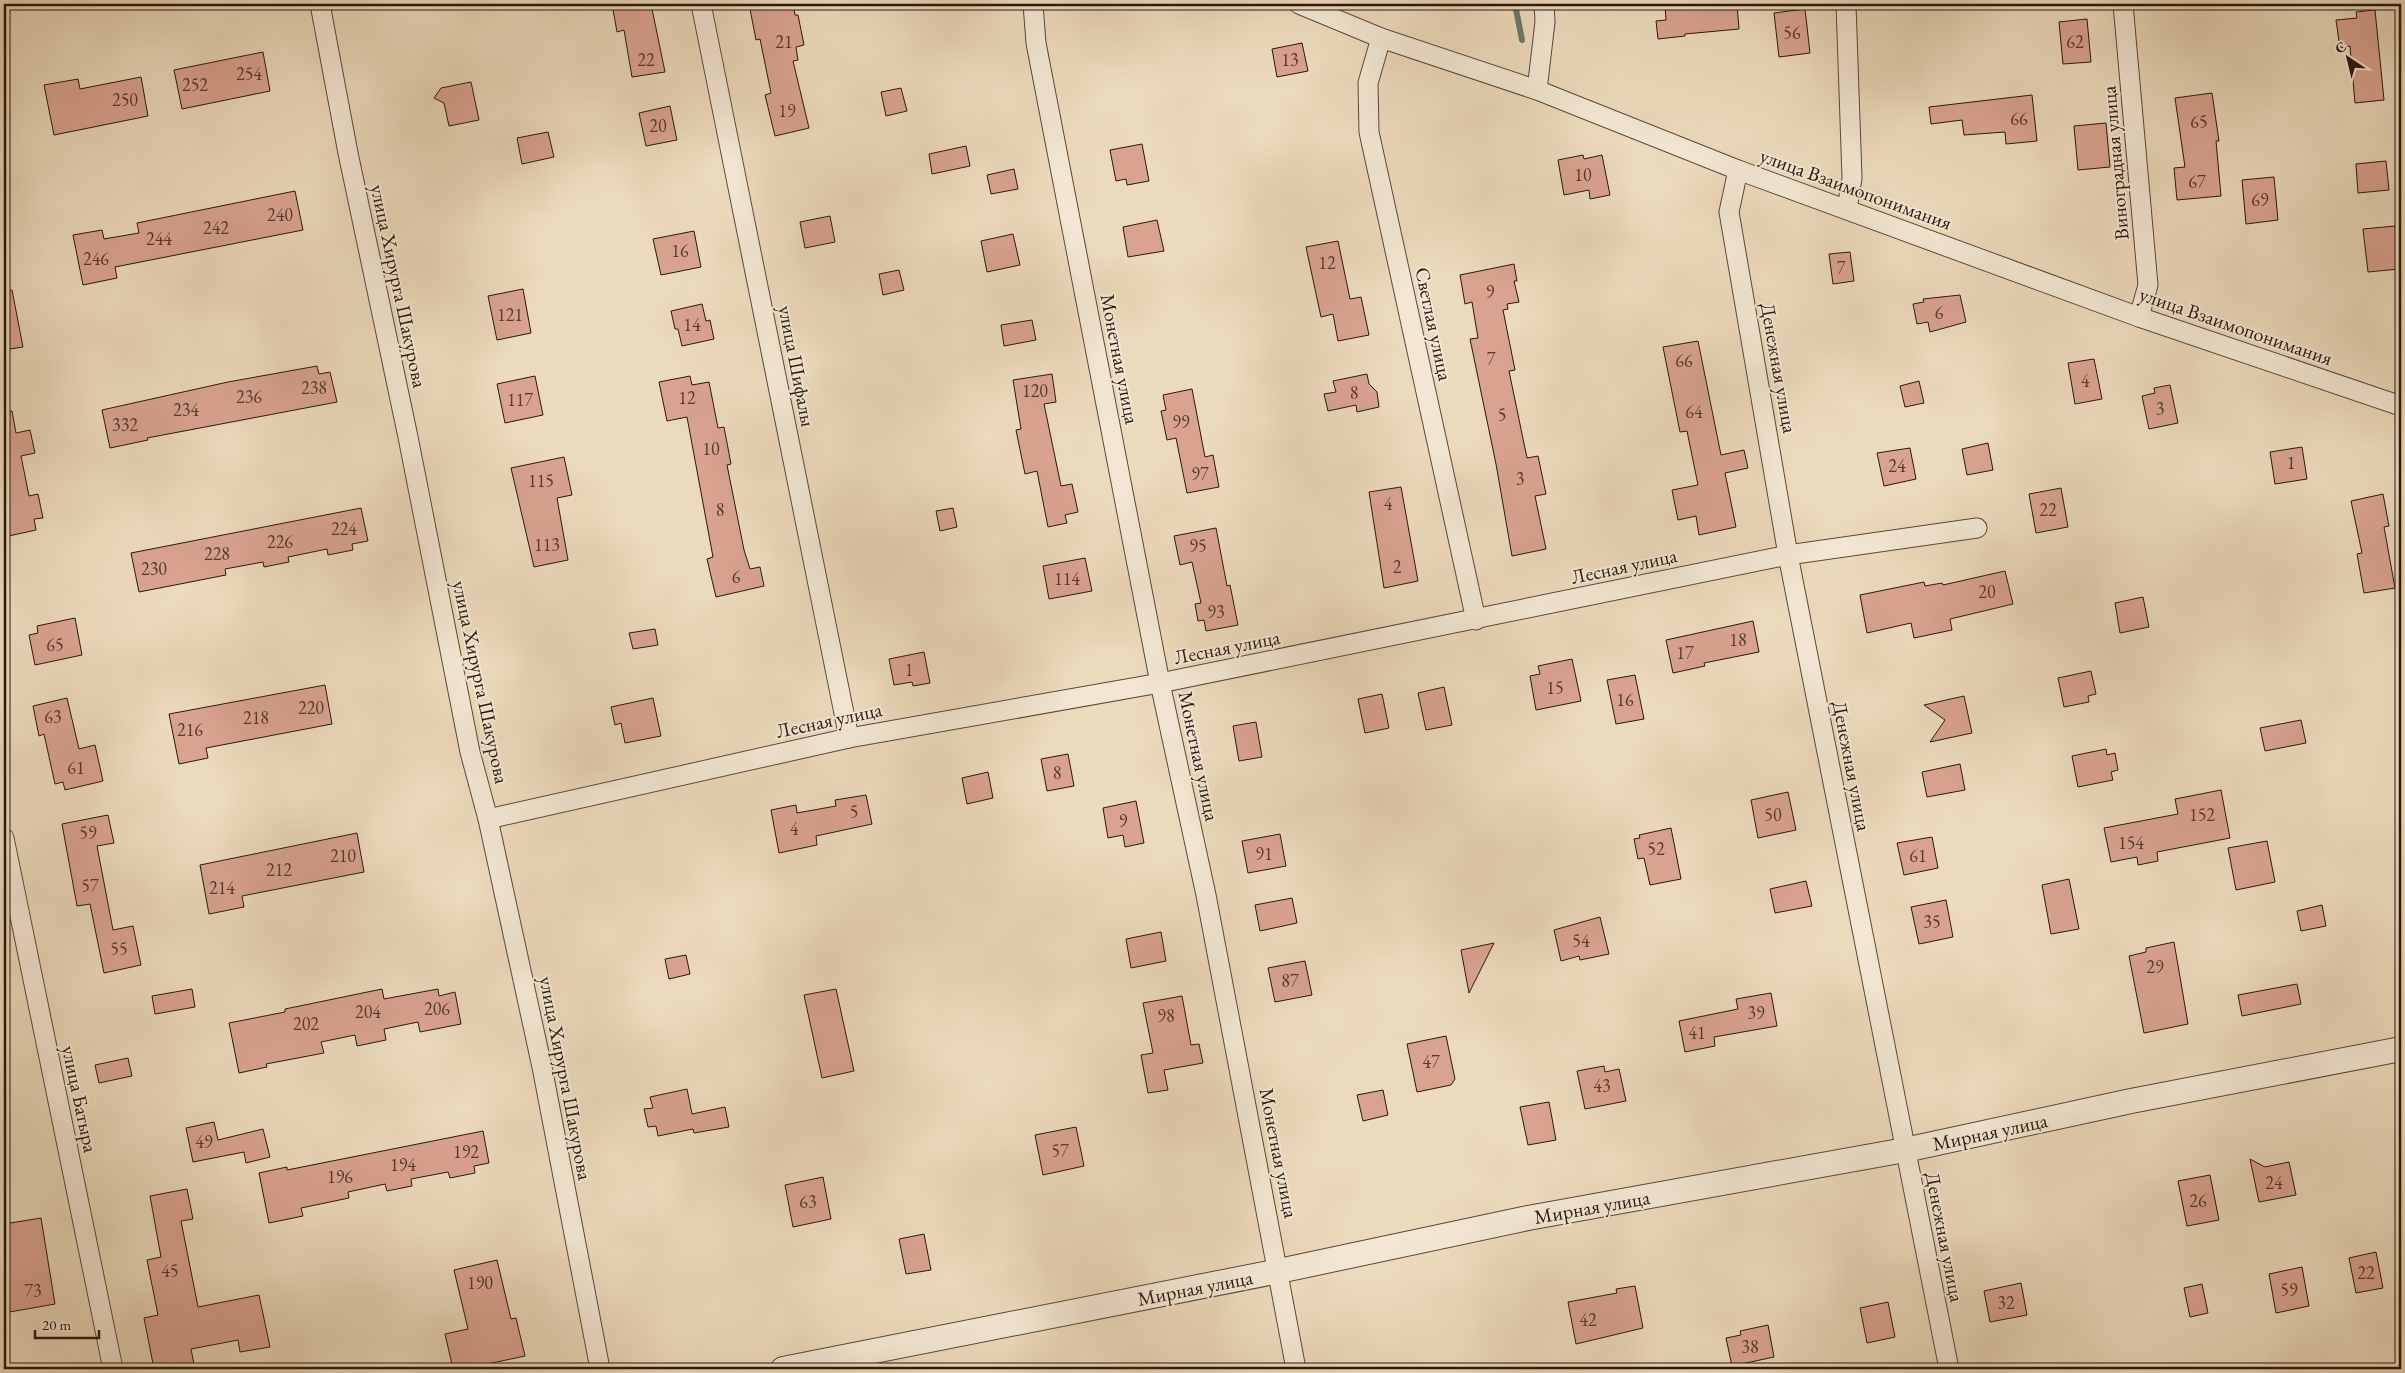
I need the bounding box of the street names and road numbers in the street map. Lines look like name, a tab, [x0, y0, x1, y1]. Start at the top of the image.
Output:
street label: Виноградная улица	[2095, 85, 2135, 241]
street label: улица Взаимопонимания	[1756, 142, 1956, 236]
street label: улица Хирурга Шакурова	[365, 182, 433, 390]
street label: Светлая улица	[1409, 265, 1459, 383]
street label: улица Взаимопонимания	[2136, 281, 2336, 371]
street label: Монетная улица	[1095, 292, 1145, 426]
street label: Денежная улица	[1755, 301, 1803, 435]
street label: улица Шифалы	[772, 303, 822, 429]
street label: Лесная улица	[1569, 542, 1679, 590]
street label: улица Хирурга Шакурова	[447, 578, 515, 786]
street label: Лесная улица	[1172, 624, 1282, 670]
street label: Монетная улица	[1173, 689, 1225, 823]
street label: Лесная улица	[774, 696, 884, 744]
street label: Денежная улица	[1827, 699, 1877, 833]
street label: улица Хирурга Шакурова	[533, 974, 599, 1182]
street label: улица Батыра	[56, 1043, 104, 1155]
street label: Монетная улица	[1254, 1086, 1304, 1220]
street label: Мирная улица	[1930, 1107, 2050, 1157]
street label: Денежная улица	[1920, 1170, 1970, 1304]
street label: Мирная улица	[1532, 1184, 1652, 1230]
street label: Мирная улица	[1135, 1264, 1255, 1312]

